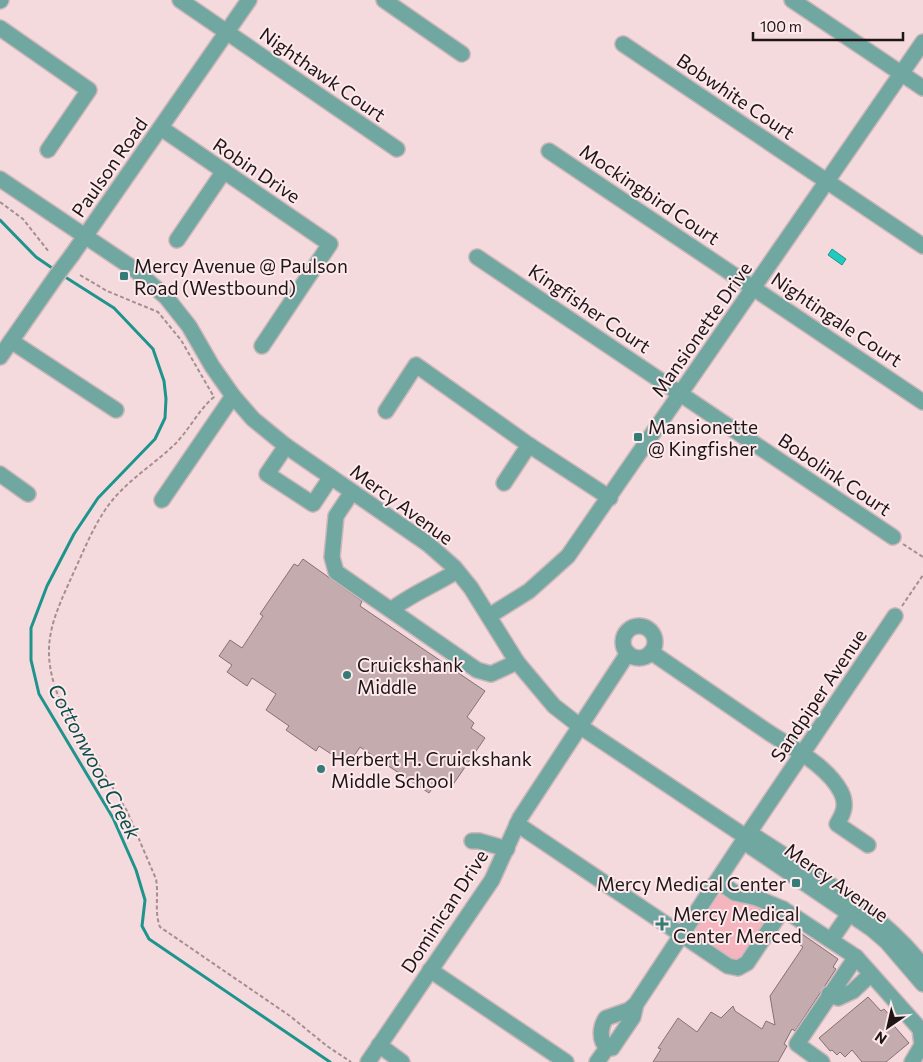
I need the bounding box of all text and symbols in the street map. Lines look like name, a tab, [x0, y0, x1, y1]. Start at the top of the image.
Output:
scale bar	[753, 10, 903, 42]
text: 100 m	[760, 17, 802, 35]
street label: Nighthawk Court	[256, 22, 391, 126]
street label: Bobwhite Court	[673, 48, 799, 144]
street label: Paulson Road	[66, 113, 152, 221]
street label: Robin Drive	[209, 133, 305, 207]
street label: Mockingbird Court	[576, 139, 724, 249]
place label: Mercy Avenue @ Paulson Road (Westbound)	[134, 254, 348, 299]
street label: Mansionette Drive	[646, 257, 756, 401]
street label: Kingfisher Court	[525, 259, 656, 357]
street label: Nightingale Court	[767, 267, 907, 371]
marker: Mercy Avenue @ Paulson Road (Westbound)	[118, 270, 130, 282]
place label: Mansionette @ Kingfisher	[648, 415, 758, 460]
street label: Bobolink Court	[774, 428, 896, 520]
marker: Mansionette @ Kingfisher	[632, 431, 644, 443]
street label: Mercy Avenue	[346, 459, 458, 549]
street label: Sandpiper Avenue	[765, 624, 871, 766]
place label: Cruickshank Middle	[357, 653, 463, 698]
marker: Cruickshank Middle	[341, 669, 353, 681]
water label: Cottonwood Creek	[44, 679, 147, 844]
place label: Herbert H. Cruickshank Middle School	[331, 747, 532, 792]
marker: Herbert H. Cruickshank Middle School	[315, 763, 327, 775]
street label: Mercy Avenue	[781, 838, 893, 926]
street label: Dominican Drive	[396, 845, 492, 977]
place label: Mercy Medical Center	[597, 872, 786, 895]
marker: Mercy Medical Center	[790, 877, 802, 889]
place label: Mercy Medical Center Merced	[673, 902, 802, 947]
marker: Mercy Medical Center Merced	[655, 917, 669, 931]
north arrow	[863, 1002, 913, 1052]
text: N	[871, 1028, 890, 1048]

